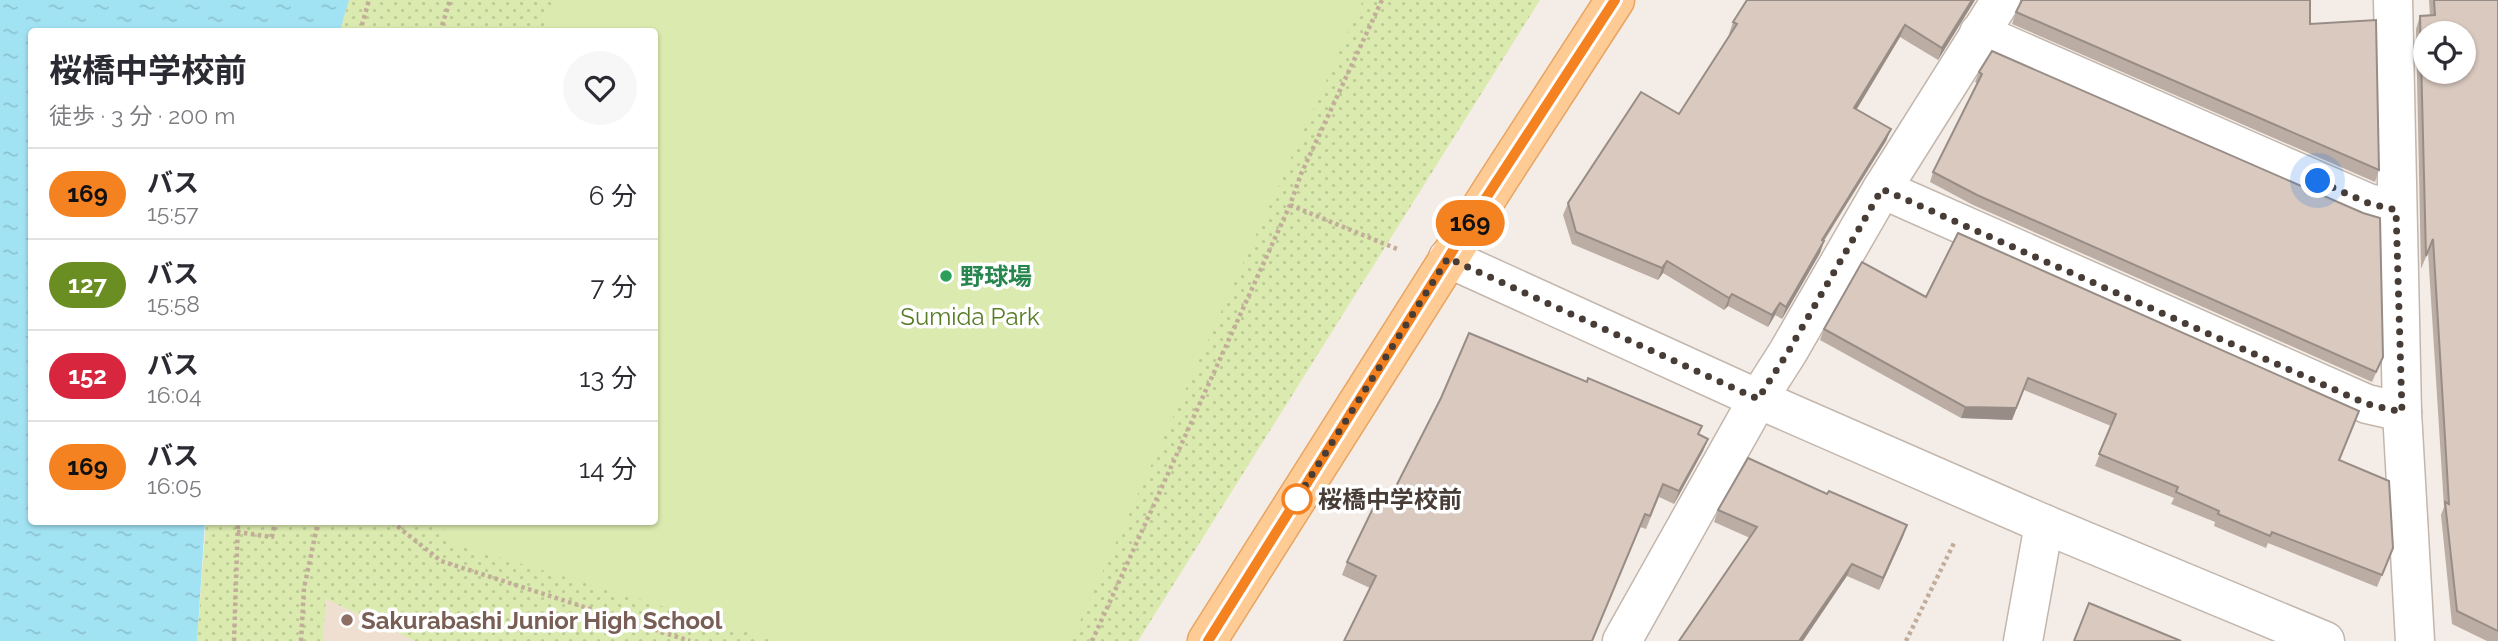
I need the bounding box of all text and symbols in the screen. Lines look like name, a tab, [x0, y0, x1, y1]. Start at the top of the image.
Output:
map controls	[2413, 21, 2476, 84]
button: locate	[2413, 21, 2476, 84]
text: 桜橋中学校前	[49, 51, 247, 90]
button: heart	[563, 51, 637, 125]
text: 徒歩 · 3 分 · 200 m	[49, 102, 235, 129]
your location	[2300, 163, 2335, 198]
text: バス	[147, 168, 199, 198]
text: 169	[67, 179, 108, 208]
text: 6 分	[589, 181, 637, 211]
text: 15:57	[147, 199, 198, 226]
line badge: 169	[1430, 200, 1510, 246]
text: 169	[1450, 208, 1490, 237]
text: バス	[147, 259, 199, 289]
place label: 野球場	[960, 262, 1032, 291]
marker: 野球場	[938, 268, 954, 284]
text: 127	[68, 270, 107, 299]
text: 7 分	[590, 272, 637, 302]
text: 15:58	[147, 290, 200, 317]
park label: Sumida Park	[900, 302, 1040, 331]
text: バス	[147, 350, 199, 380]
text: 152	[68, 361, 107, 390]
text: 13 分	[579, 363, 637, 393]
text: 16:04	[147, 381, 202, 408]
text: バス	[147, 441, 199, 471]
text: 169	[67, 452, 108, 481]
text: 14 分	[579, 454, 637, 484]
text: 16:05	[147, 472, 202, 499]
marker: 桜橋中学校前	[1282, 484, 1312, 514]
place label: 桜橋中学校前	[1318, 485, 1462, 514]
place label: Sakurabashi Junior High School	[361, 606, 723, 635]
marker: Sakurabashi Junior High School	[339, 612, 355, 628]

